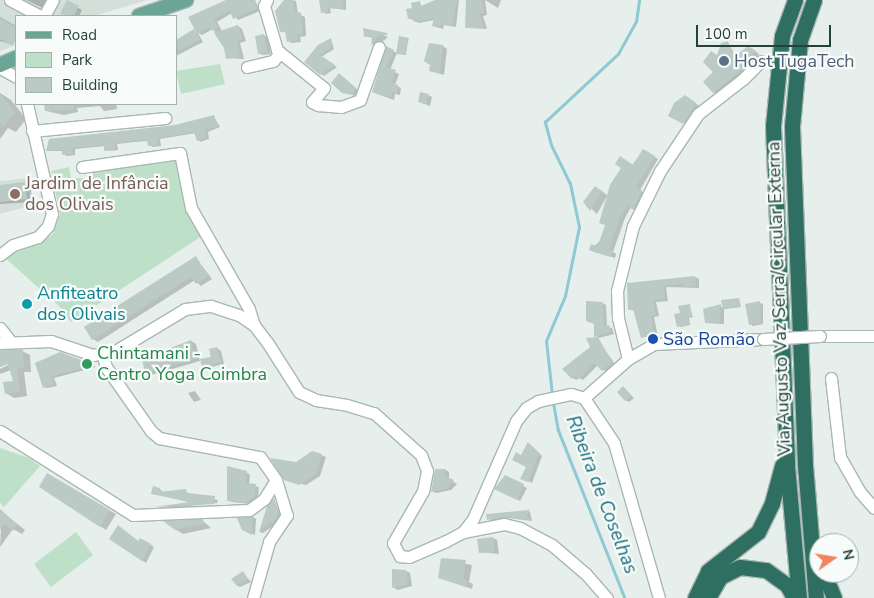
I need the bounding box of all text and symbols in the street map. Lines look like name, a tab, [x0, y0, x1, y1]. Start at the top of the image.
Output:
legend	[15, 15, 178, 105]
scale bar	[699, 15, 834, 47]
text: 100 m	[704, 24, 748, 44]
text: Road	[62, 25, 97, 45]
text: Park	[62, 50, 92, 70]
place label: Host TugaTech	[734, 50, 855, 72]
marker: Host TugaTech	[718, 55, 730, 67]
text: Building	[62, 75, 118, 95]
street label: Via Augusto Vaz Serra/Circular Externa	[763, 141, 795, 457]
place label: Jardim de Infância dos Olivais	[25, 173, 169, 215]
marker: Jardim de Infância dos Olivais	[9, 188, 21, 200]
place label: Anfiteatro dos Olivais	[37, 283, 126, 326]
marker: Anfiteatro dos Olivais	[21, 298, 33, 310]
place label: São Romão	[663, 328, 755, 350]
marker: São Romão	[647, 333, 659, 345]
place label: Chintamani - Centro Yoga Coimbra	[97, 343, 267, 386]
marker: Chintamani - Centro Yoga Coimbra	[81, 358, 93, 370]
water label: Ribeira de Coselhas	[560, 412, 642, 578]
north arrow	[809, 533, 859, 583]
text: N	[838, 547, 859, 562]

